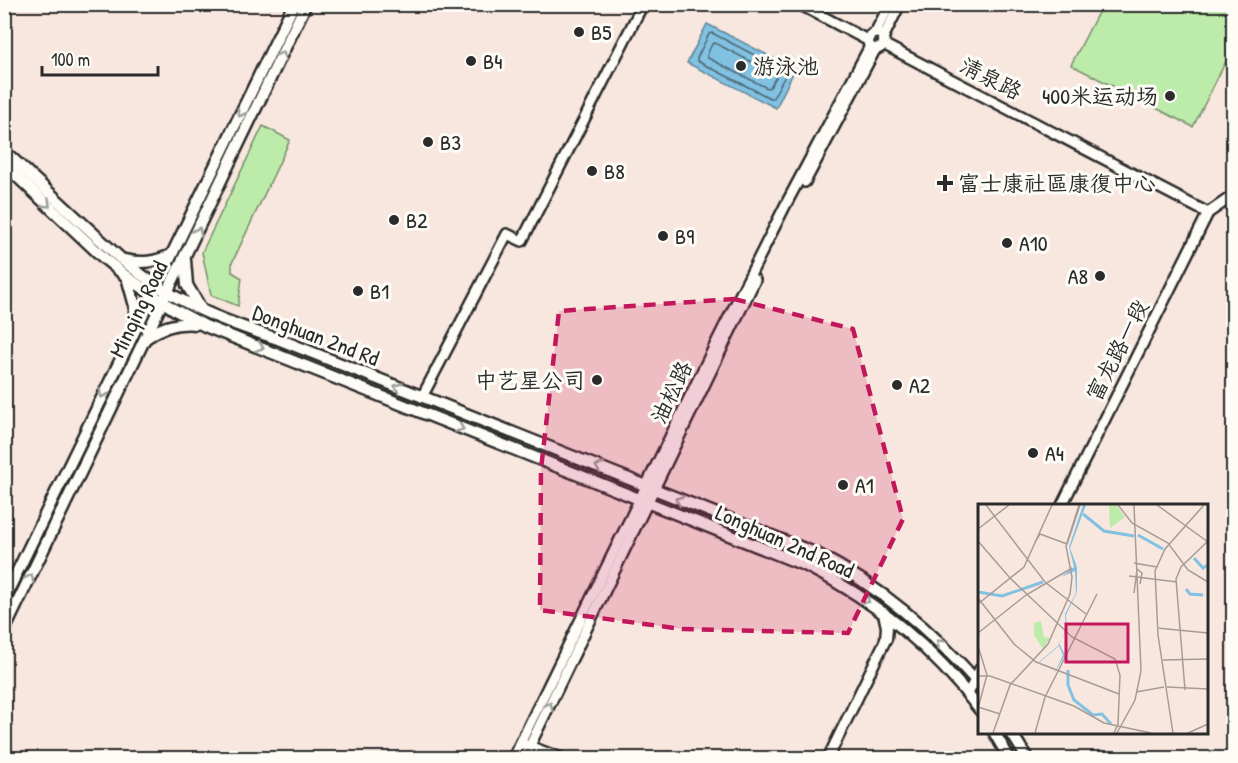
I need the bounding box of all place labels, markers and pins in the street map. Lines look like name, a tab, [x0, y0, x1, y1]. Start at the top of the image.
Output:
place label: B5	[591, 17, 611, 47]
marker: B5	[572, 25, 586, 39]
place label: B4	[483, 46, 502, 76]
place label: 游泳池	[753, 51, 819, 81]
marker: B4	[464, 54, 478, 68]
marker: 游泳池	[734, 59, 748, 73]
place label: 400米运动场	[1042, 81, 1158, 111]
marker: 400米运动场	[1163, 89, 1177, 103]
place label: B3	[440, 127, 461, 157]
marker: B3	[421, 135, 435, 149]
place label: B8	[604, 156, 625, 186]
marker: B8	[585, 164, 599, 178]
place label: 富士康社區康復中心	[958, 168, 1156, 198]
marker: 富士康社區康復中心	[936, 174, 954, 192]
place label: B2	[406, 205, 428, 235]
marker: B2	[387, 213, 401, 227]
place label: B9	[675, 221, 694, 251]
place label: A10	[1019, 228, 1048, 258]
marker: B9	[656, 229, 670, 243]
marker: A10	[1000, 236, 1014, 250]
place label: A8	[1068, 261, 1088, 291]
marker: A8	[1093, 269, 1107, 283]
place label: B1	[370, 276, 389, 306]
marker: B1	[351, 284, 365, 298]
place label: 中艺星公司	[475, 365, 585, 395]
place label: A2	[909, 370, 931, 400]
marker: 中艺星公司	[590, 373, 604, 387]
marker: A2	[890, 378, 904, 392]
place label: A4	[1045, 438, 1064, 468]
marker: A4	[1026, 446, 1040, 460]
place label: A1	[855, 470, 874, 500]
marker: A1	[836, 478, 850, 492]

